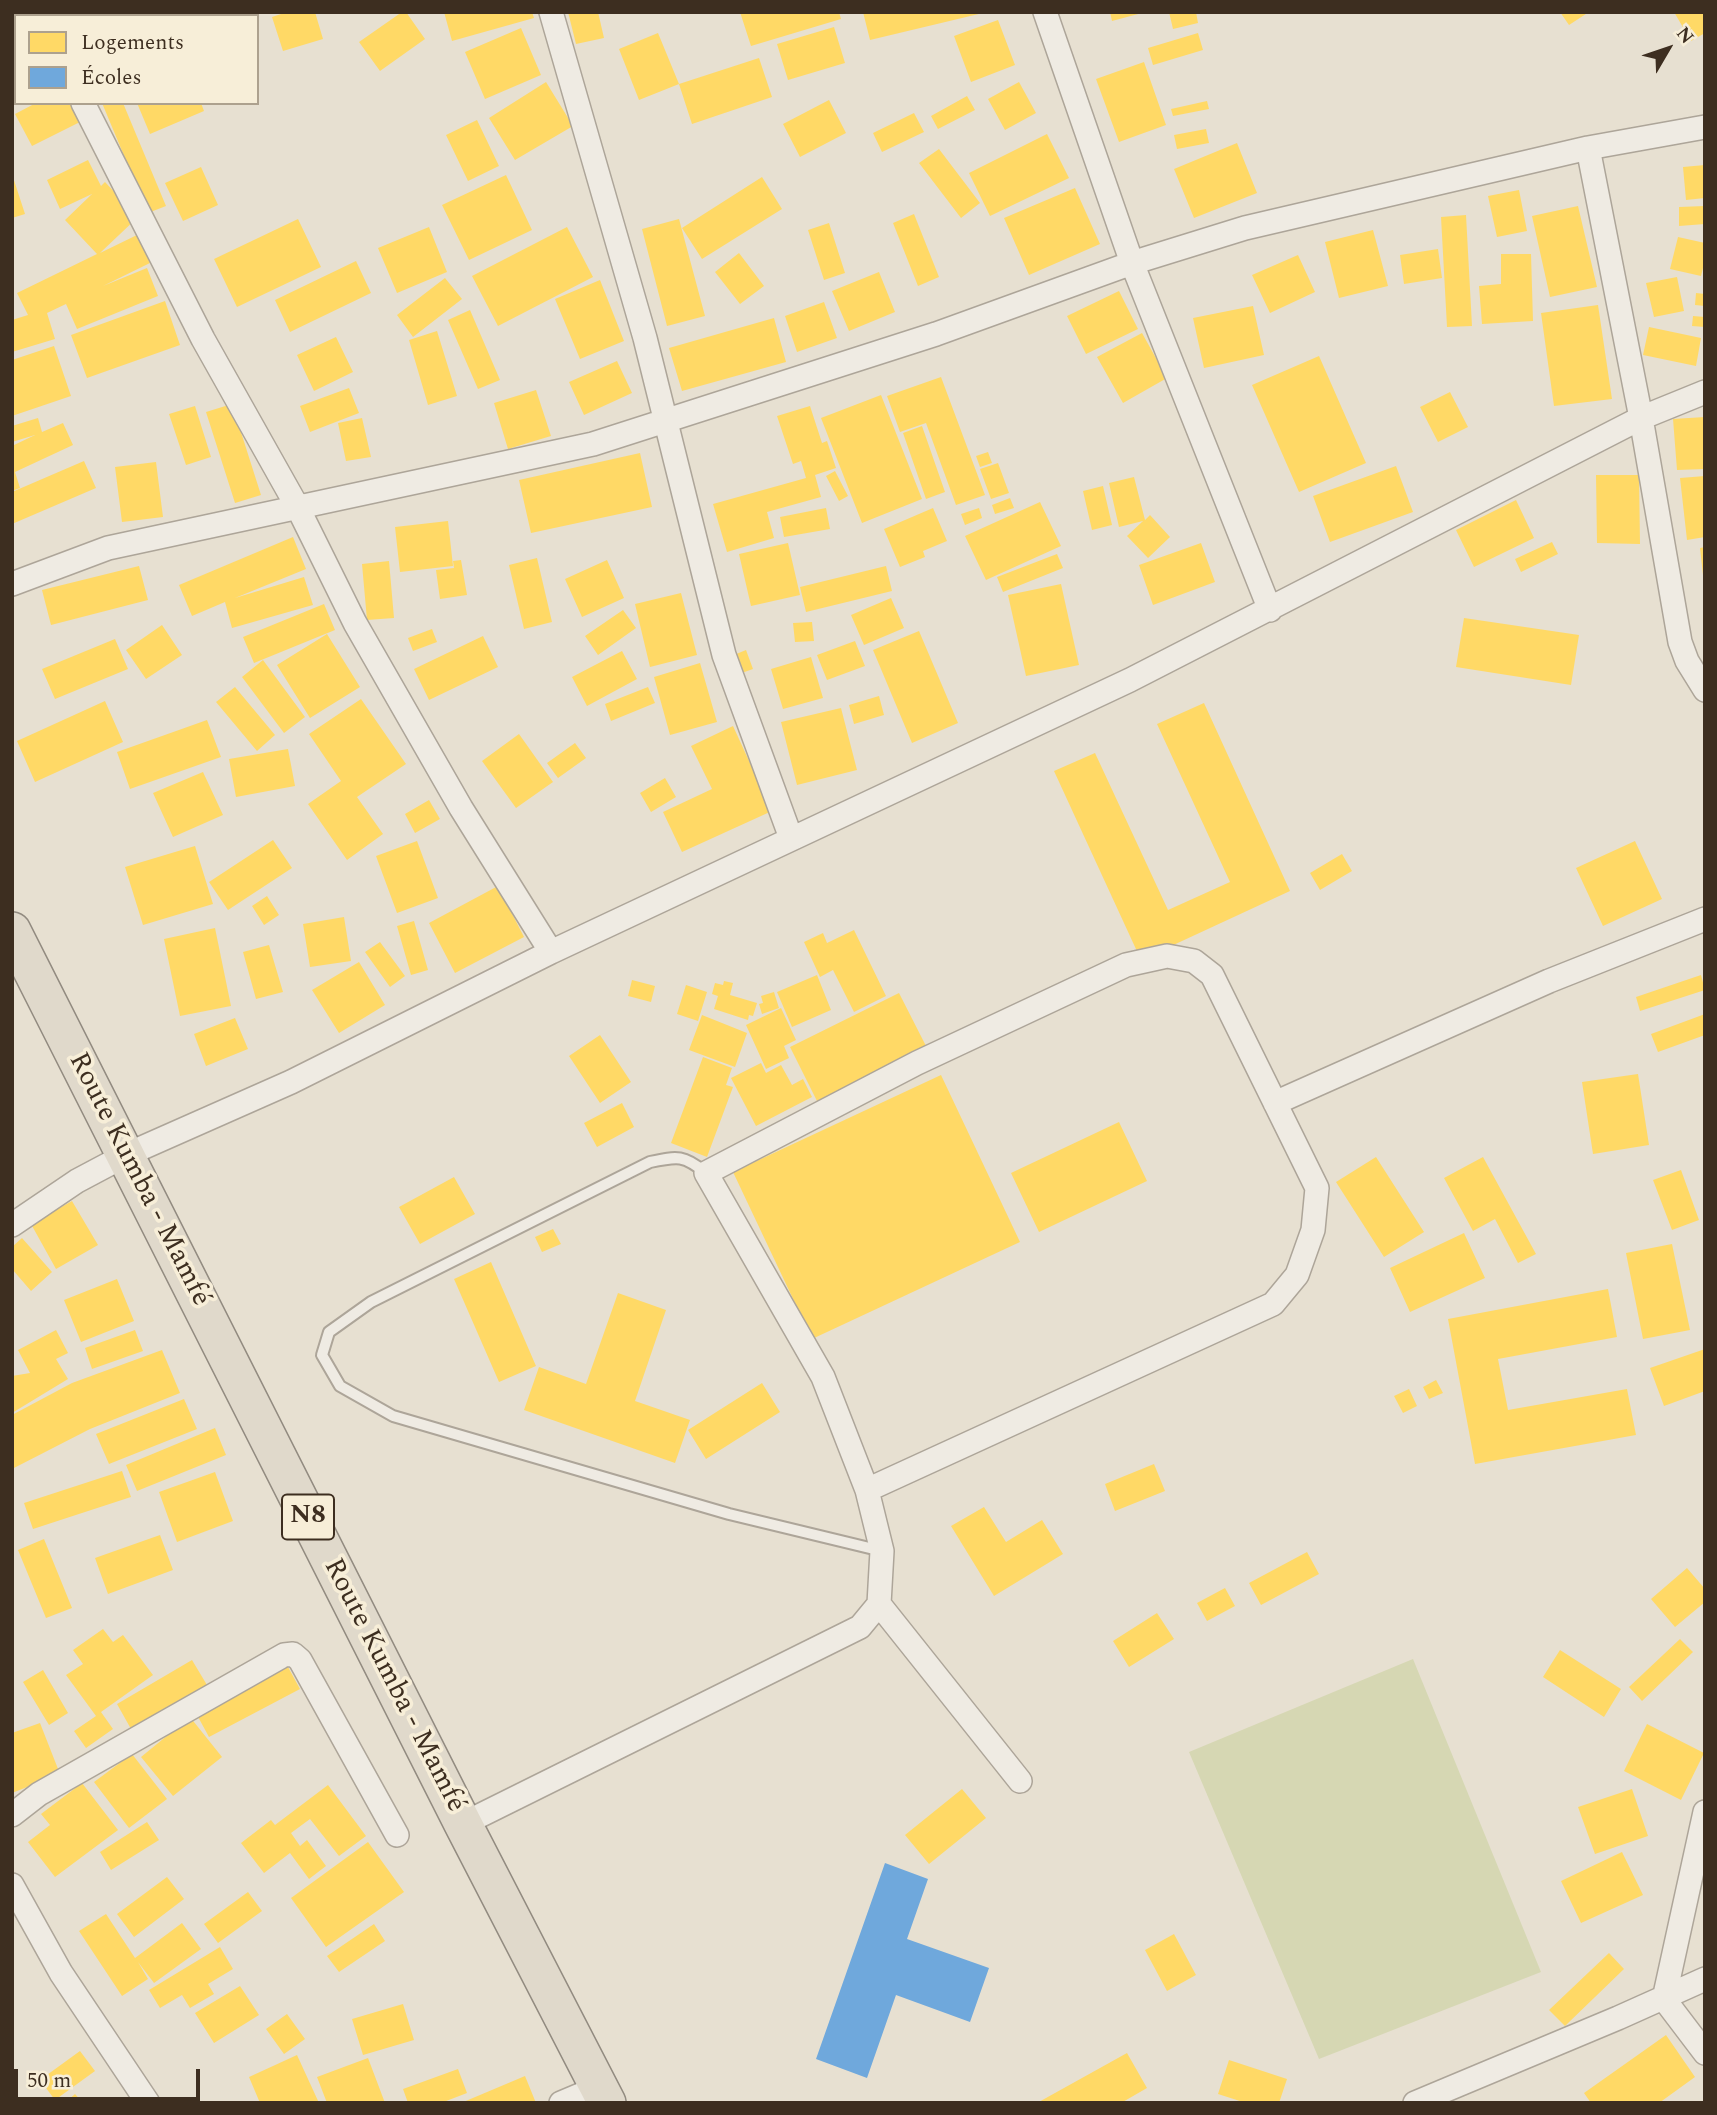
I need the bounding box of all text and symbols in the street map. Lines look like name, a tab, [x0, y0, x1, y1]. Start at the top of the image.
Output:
legend	[14, 14, 259, 105]
north arrow	[1633, 14, 1703, 84]
text: N	[1669, 20, 1701, 51]
text: Logements	[81, 27, 184, 59]
text: Écoles	[81, 62, 142, 94]
street label: Route Kumba - Mamfé	[59, 1048, 217, 1312]
road number: N8	[282, 1494, 334, 1540]
street label: Route Kumba - Mamfé	[314, 1554, 472, 1818]
scale bar	[18, 2056, 203, 2100]
text: 50 m	[27, 2065, 71, 2097]

